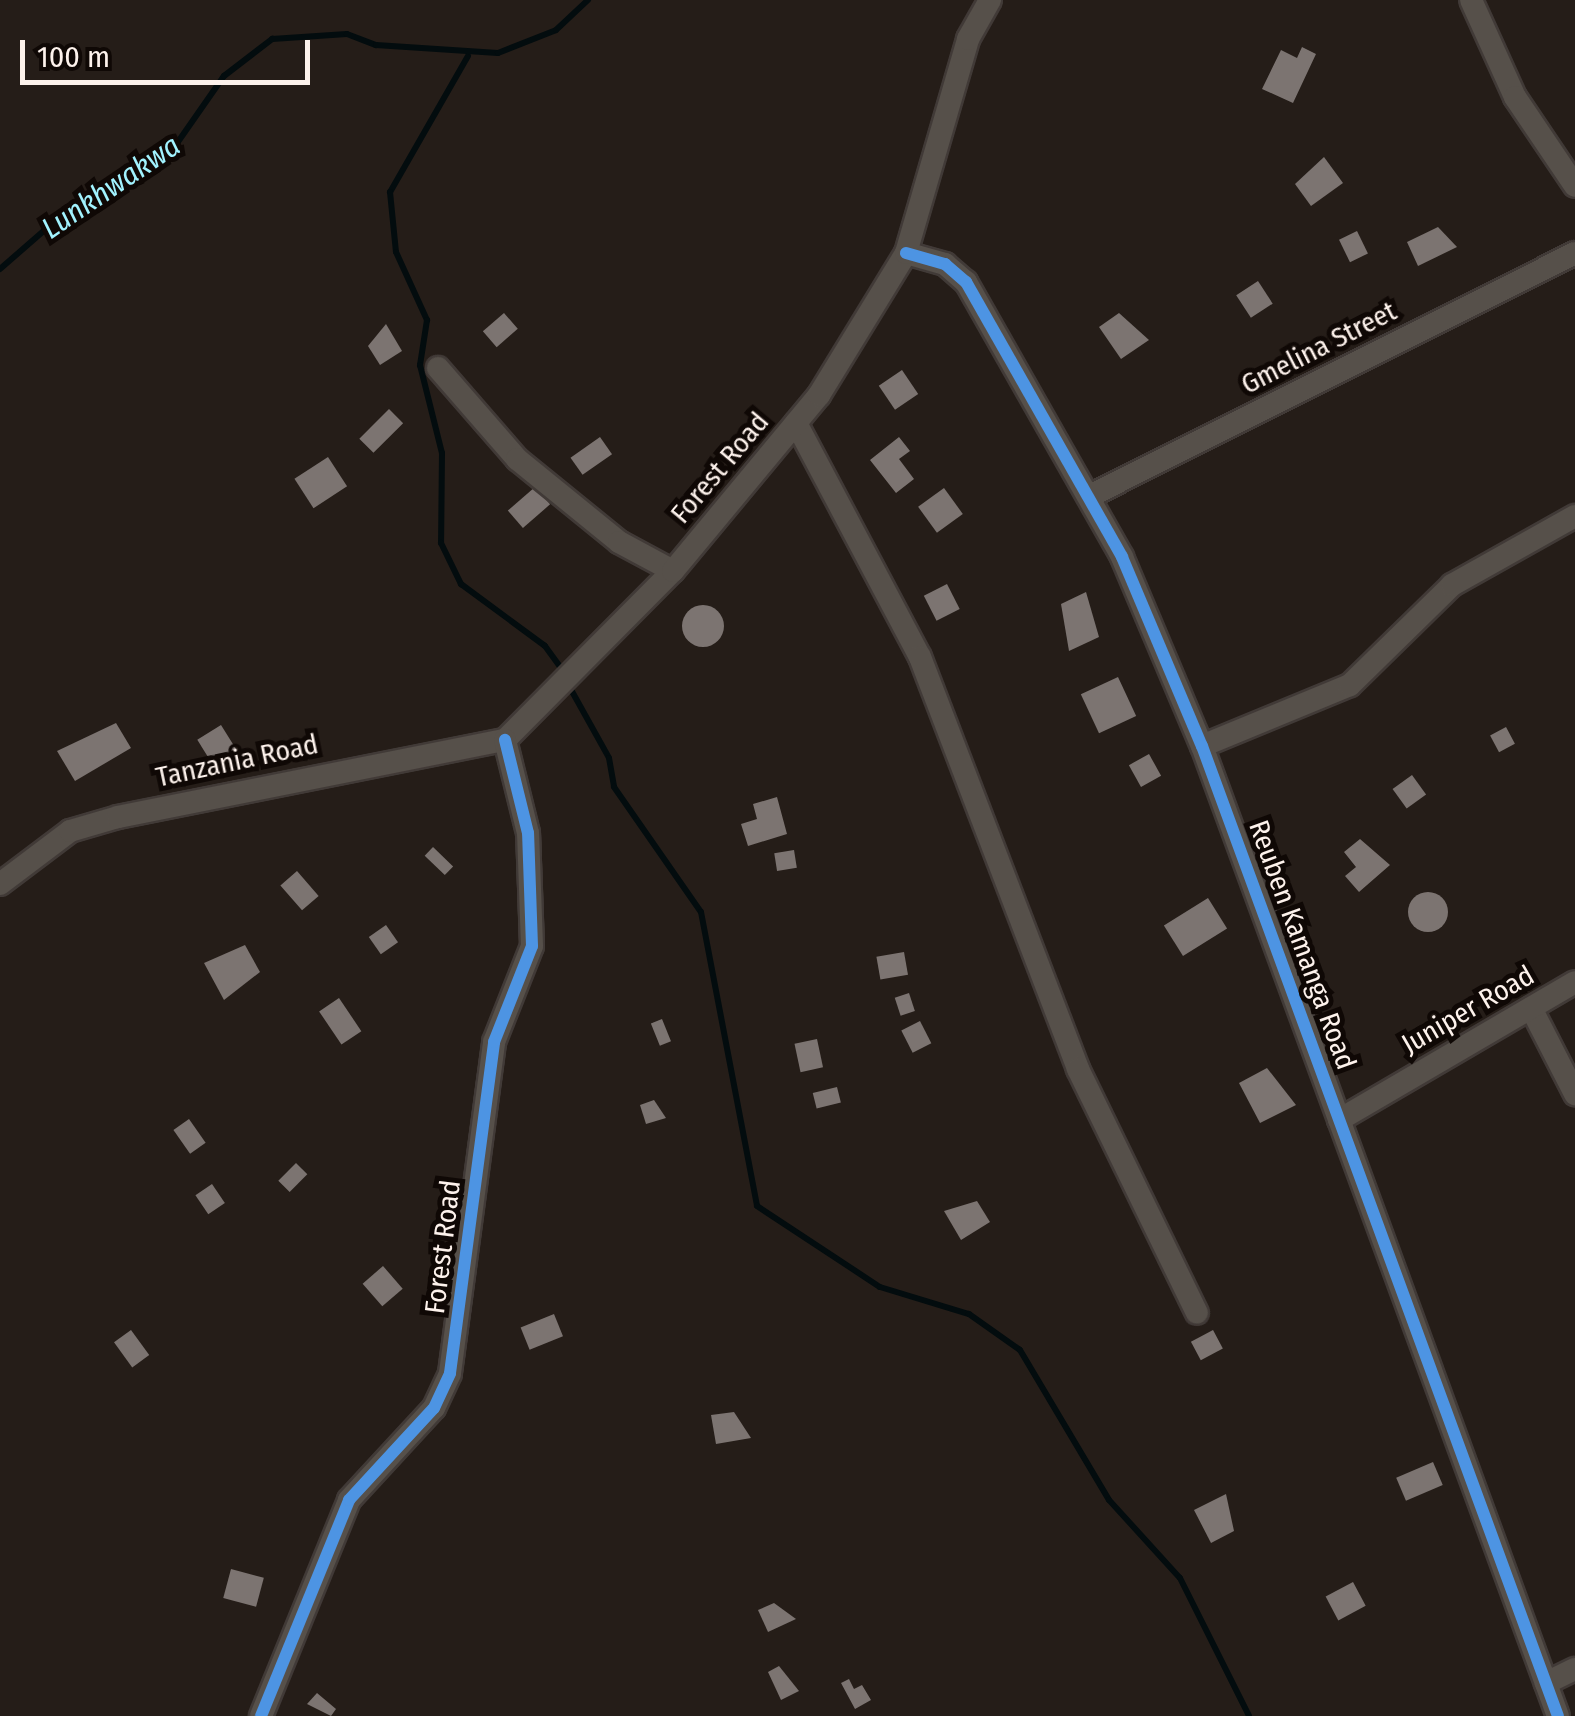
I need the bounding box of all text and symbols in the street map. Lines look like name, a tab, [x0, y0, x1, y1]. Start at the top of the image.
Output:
scale bar	[25, 20, 315, 82]
text: 100 m	[37, 39, 110, 75]
water label: Lunkhwakwa	[35, 128, 187, 246]
street label: Gmelina Street	[1236, 294, 1402, 402]
street label: Forest Road	[664, 406, 776, 530]
street label: Tanzania Road	[153, 727, 321, 795]
street label: Reuben Kamanga Road	[1241, 816, 1363, 1074]
street label: Juniper Road	[1396, 959, 1540, 1061]
street label: Forest Road	[418, 1178, 468, 1316]

